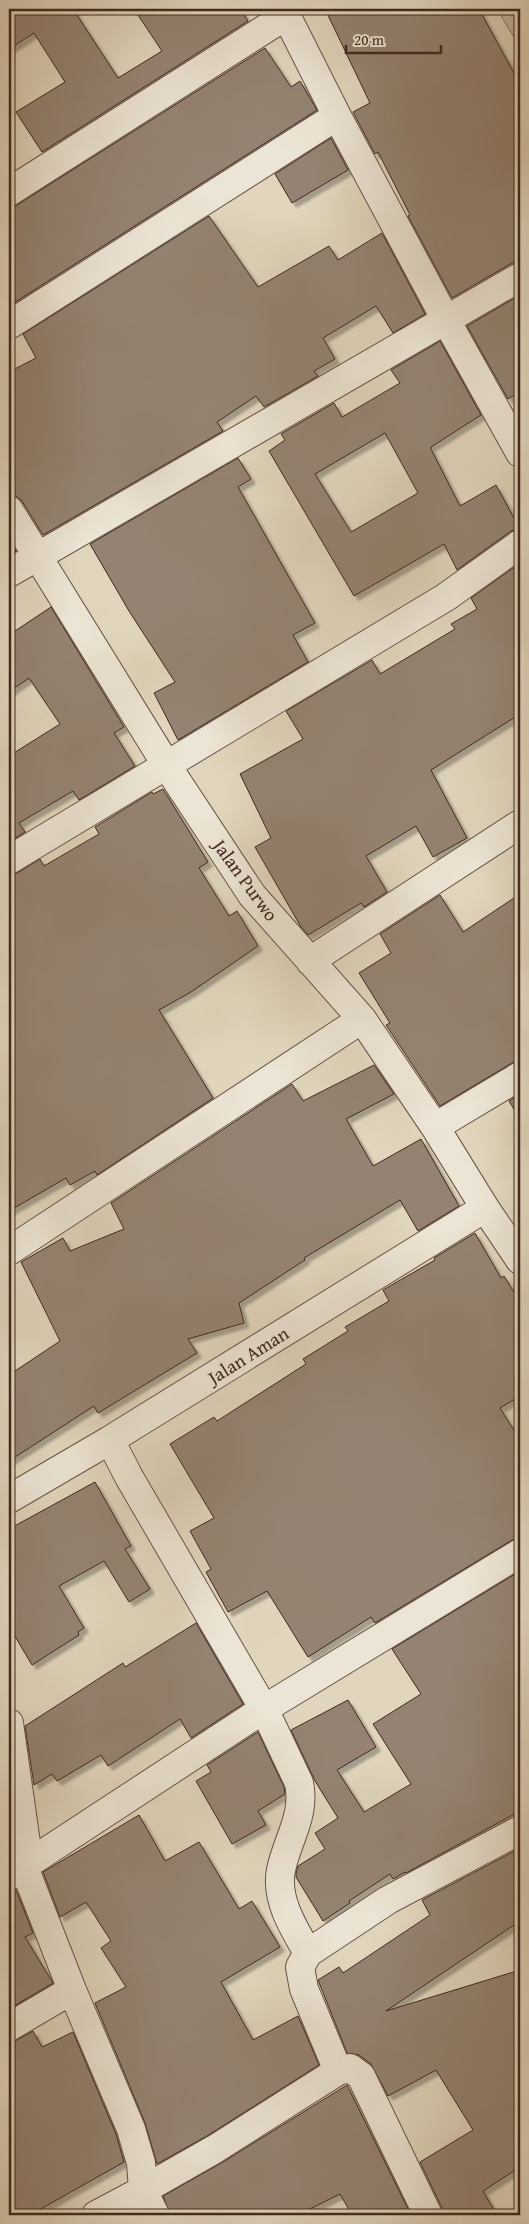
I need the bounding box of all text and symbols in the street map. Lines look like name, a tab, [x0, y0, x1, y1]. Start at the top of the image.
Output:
scale bar	[346, 22, 442, 54]
text: 20 m	[354, 29, 385, 50]
street label: Jalan Purwo	[205, 832, 285, 927]
street label: Jalan Aman	[200, 1319, 294, 1392]

